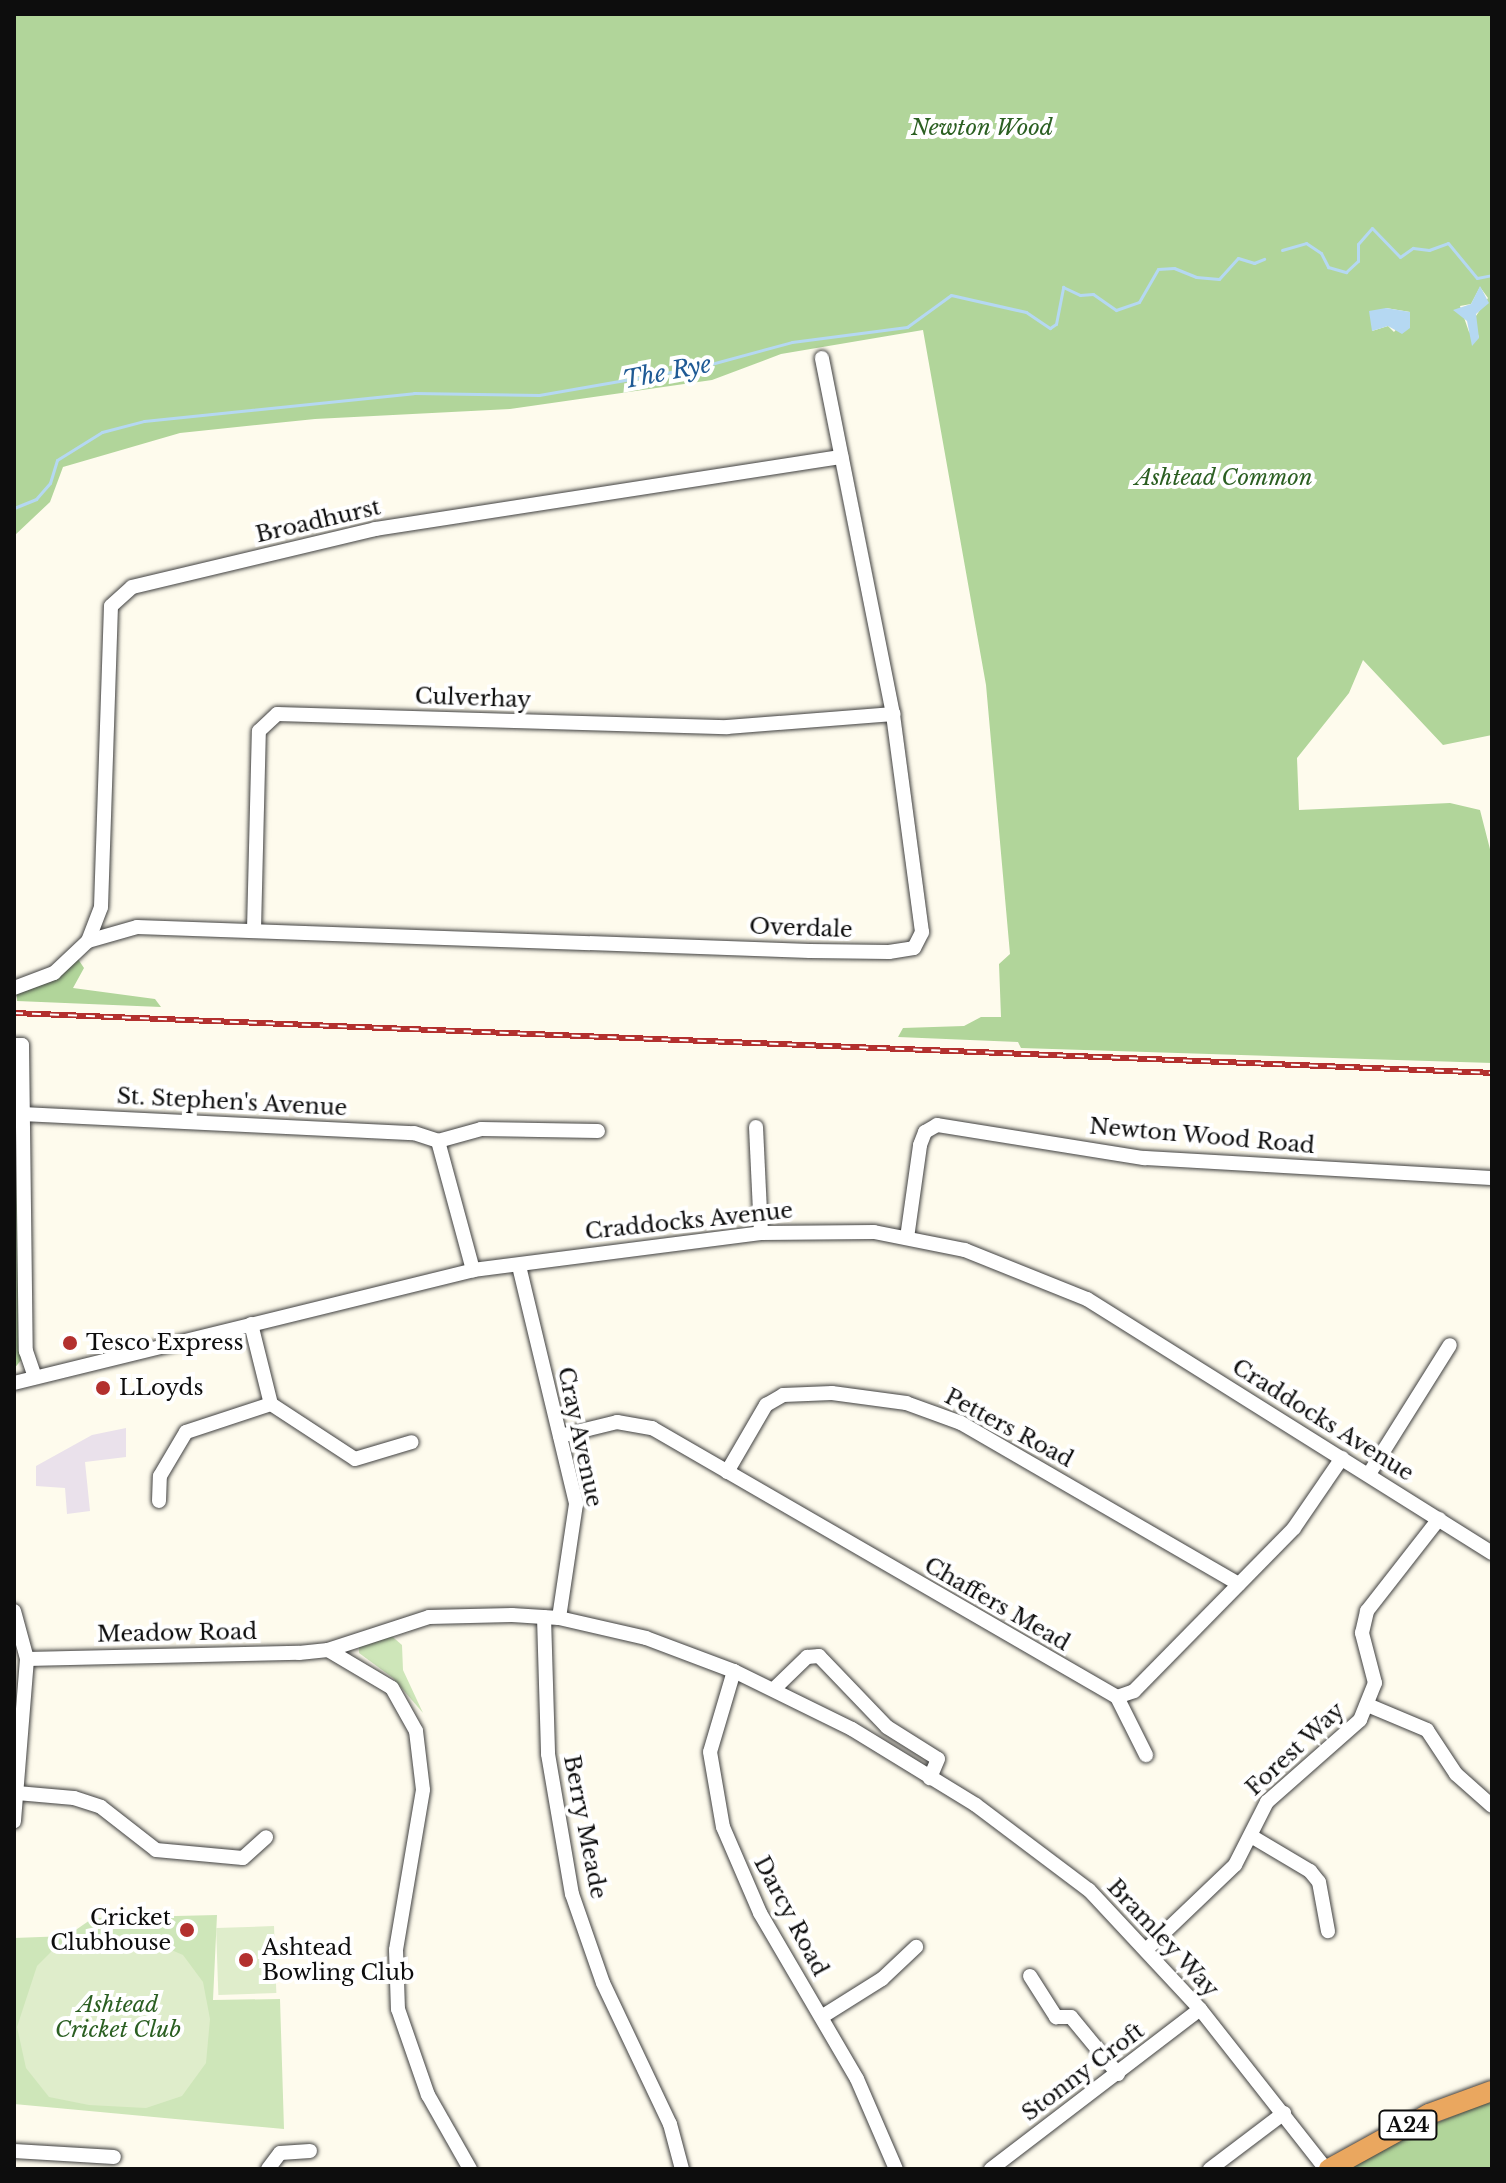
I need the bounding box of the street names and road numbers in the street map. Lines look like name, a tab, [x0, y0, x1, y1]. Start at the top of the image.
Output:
street label: Broadhurst	[253, 494, 383, 548]
street label: Culverhay	[414, 683, 532, 713]
street label: Overdale	[749, 913, 853, 943]
street label: St. Stephen's Avenue	[116, 1083, 348, 1121]
street label: Newton Wood Road	[1088, 1113, 1316, 1159]
street label: Craddocks Avenue	[583, 1197, 795, 1245]
street label: Craddocks Avenue	[1227, 1353, 1419, 1487]
street label: Cray Avenue	[552, 1364, 608, 1510]
street label: Petters Road	[940, 1383, 1078, 1473]
street label: Chaffers Mead	[920, 1552, 1074, 1656]
street label: Meadow Road	[96, 1618, 258, 1648]
street label: Forest Way	[1240, 1697, 1350, 1801]
street label: Berry Meade	[558, 1753, 612, 1901]
street label: Darcy Road	[748, 1851, 834, 1981]
street label: Bramley Way	[1101, 1873, 1225, 2003]
street label: Stonny Croft	[1016, 2017, 1150, 2127]
road number: A24	[1378, 2109, 1438, 2141]

